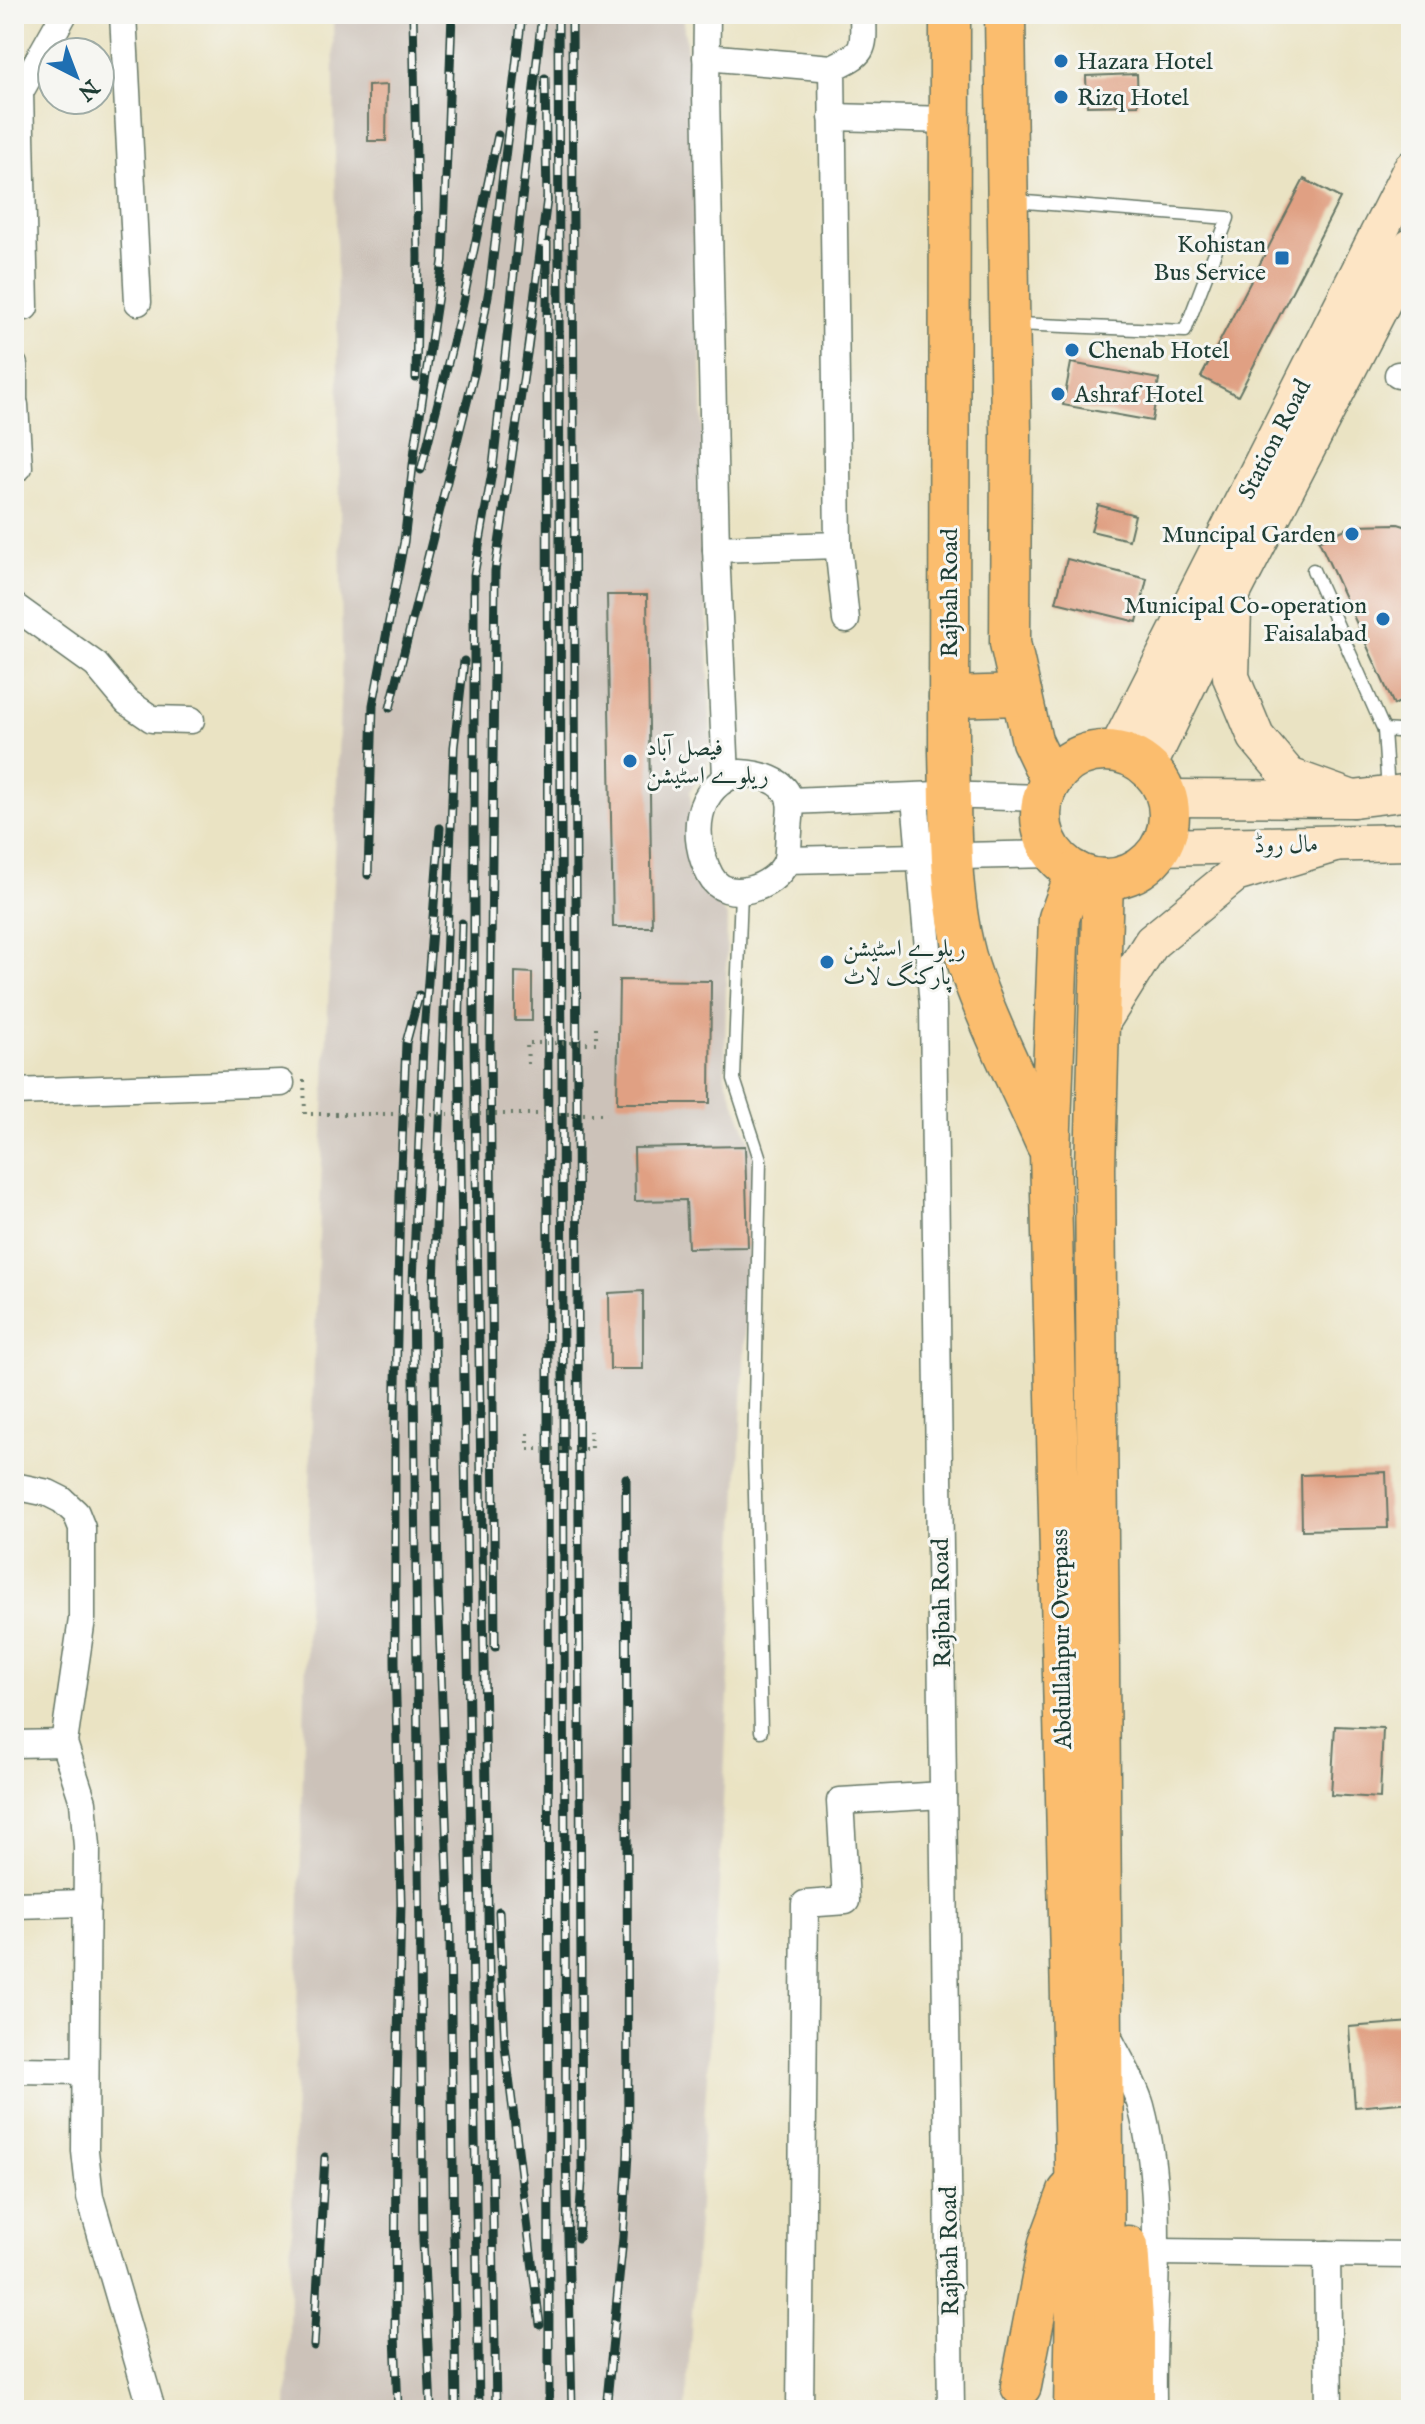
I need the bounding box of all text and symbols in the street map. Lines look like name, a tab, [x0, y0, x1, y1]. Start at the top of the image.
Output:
north arrow	[36, 36, 116, 116]
place label: Hazara Hotel	[1077, 47, 1213, 78]
marker: Hazara Hotel	[1052, 52, 1070, 70]
text: N	[72, 72, 105, 106]
place label: Rizq Hotel	[1077, 83, 1189, 114]
marker: Rizq Hotel	[1052, 88, 1070, 106]
place label: Kohistan Bus Service	[1154, 230, 1266, 289]
marker: Kohistan Bus Service	[1273, 249, 1291, 267]
place label: Chenab Hotel	[1088, 336, 1230, 367]
marker: Chenab Hotel	[1063, 341, 1081, 359]
street label: Station Road	[1232, 374, 1319, 505]
place label: Ashraf Hotel	[1073, 380, 1204, 411]
marker: Ashraf Hotel	[1049, 385, 1067, 403]
place label: Muncipal Garden	[1162, 520, 1336, 551]
marker: Muncipal Garden	[1343, 525, 1361, 543]
street label: Rajbah Road	[935, 528, 966, 658]
place label: Municipal Co-operation Faisalabad	[1124, 591, 1367, 650]
marker: Municipal Co-operation Faisalabad	[1374, 610, 1392, 628]
place label: فیصل آباد ریلوے اسٹیشن	[646, 733, 769, 792]
marker: فیصل آباد ریلوے اسٹیشن	[621, 752, 639, 770]
street label: مال روڈ	[1253, 829, 1319, 862]
place label: ریلوے اسٹیشن پارکنگ لاٹ	[843, 934, 966, 993]
marker: ریلوے اسٹیشن پارکنگ لاٹ	[818, 953, 836, 971]
street label: Abdullahpur Overpass	[1045, 1528, 1080, 1750]
street label: Rajbah Road	[926, 1538, 959, 1668]
street label: Rajbah Road	[934, 2186, 967, 2316]

